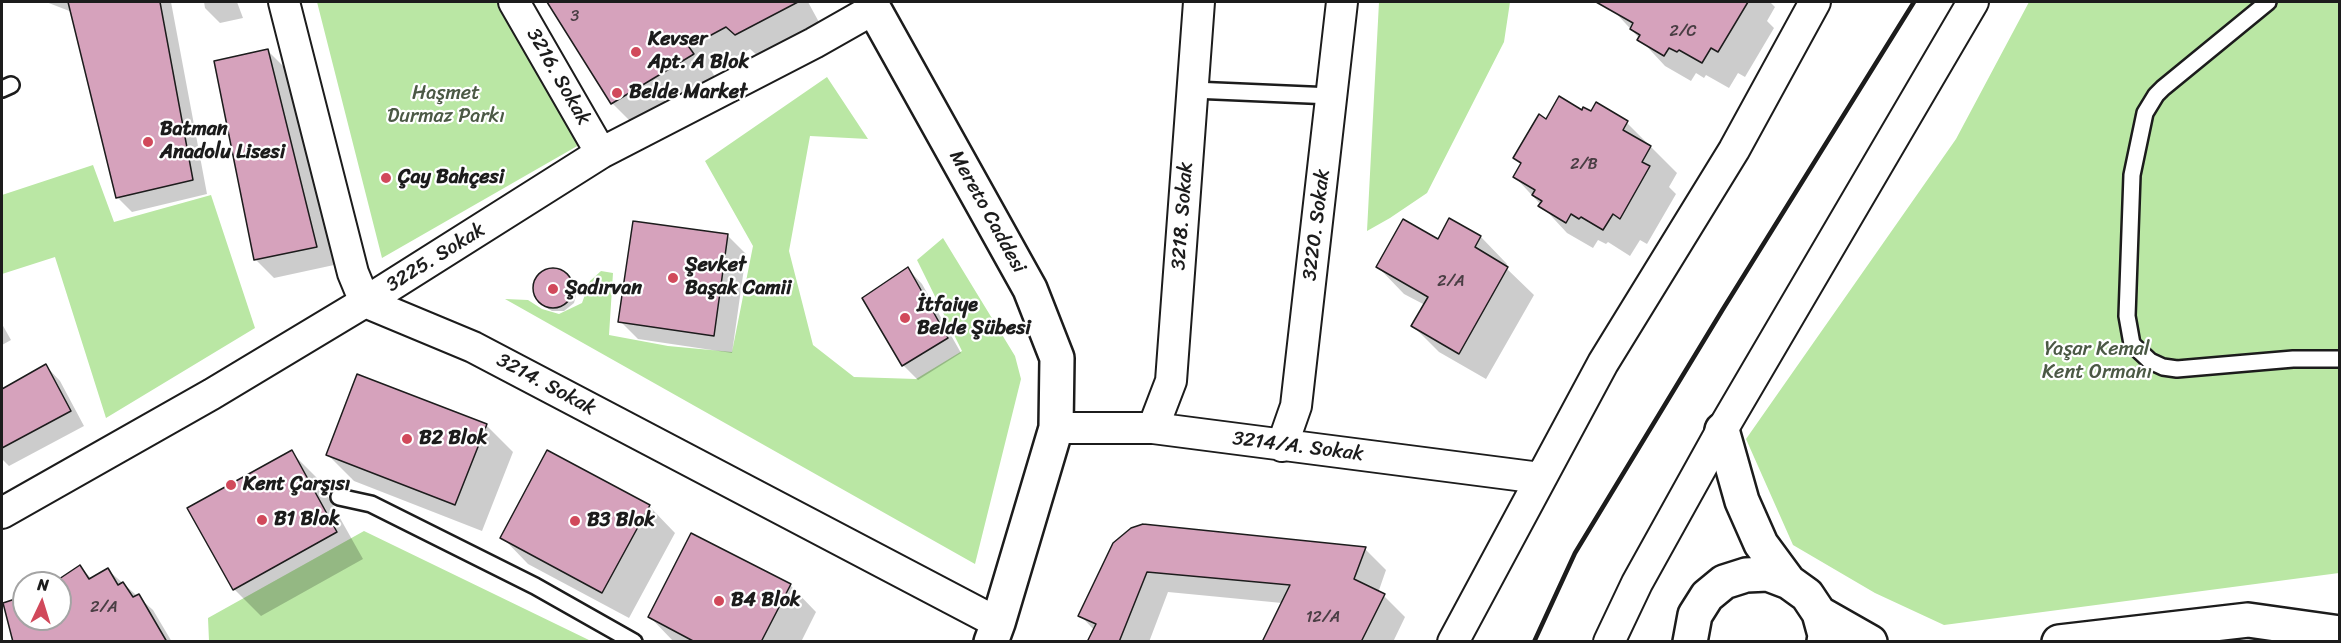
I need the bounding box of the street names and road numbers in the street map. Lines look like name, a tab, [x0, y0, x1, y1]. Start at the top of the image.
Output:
street label: 3216. Sokak	[521, 24, 595, 130]
street label: Mereto Caddesi	[943, 146, 1031, 278]
street label: 3218. Sokak	[1167, 161, 1199, 271]
street label: 3220. Sokak	[1298, 168, 1336, 282]
street label: 3225. Sokak	[382, 218, 490, 298]
street label: 3214. Sokak	[492, 349, 600, 421]
street label: 3214/A. Sokak	[1231, 427, 1365, 467]

